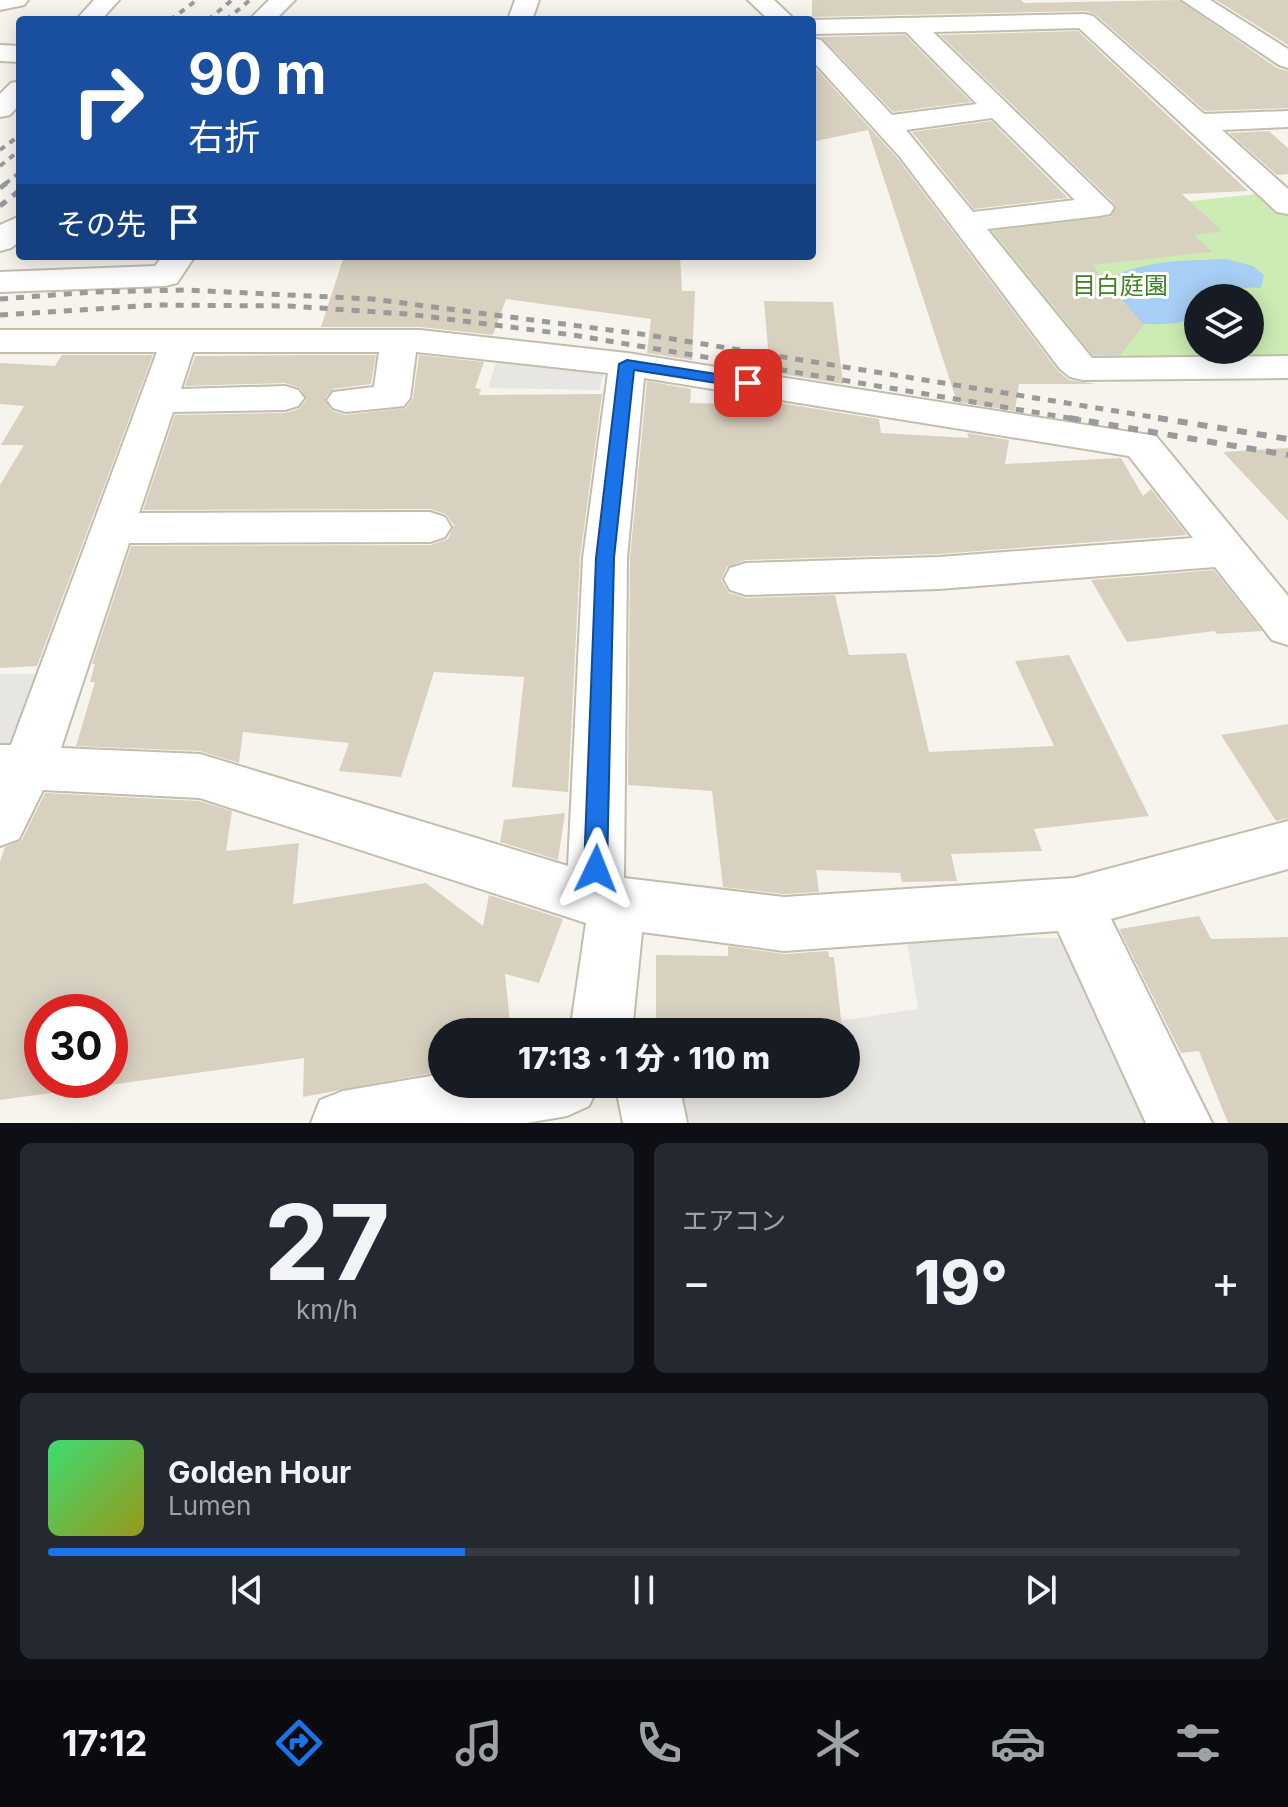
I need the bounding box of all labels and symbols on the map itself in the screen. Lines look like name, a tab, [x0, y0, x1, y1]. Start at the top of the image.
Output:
park label: 目白庭園	[1072, 271, 1168, 300]
pin	[714, 349, 782, 417]
position arrow	[554, 827, 638, 911]
speed limit sign: 30	[24, 994, 128, 1098]

